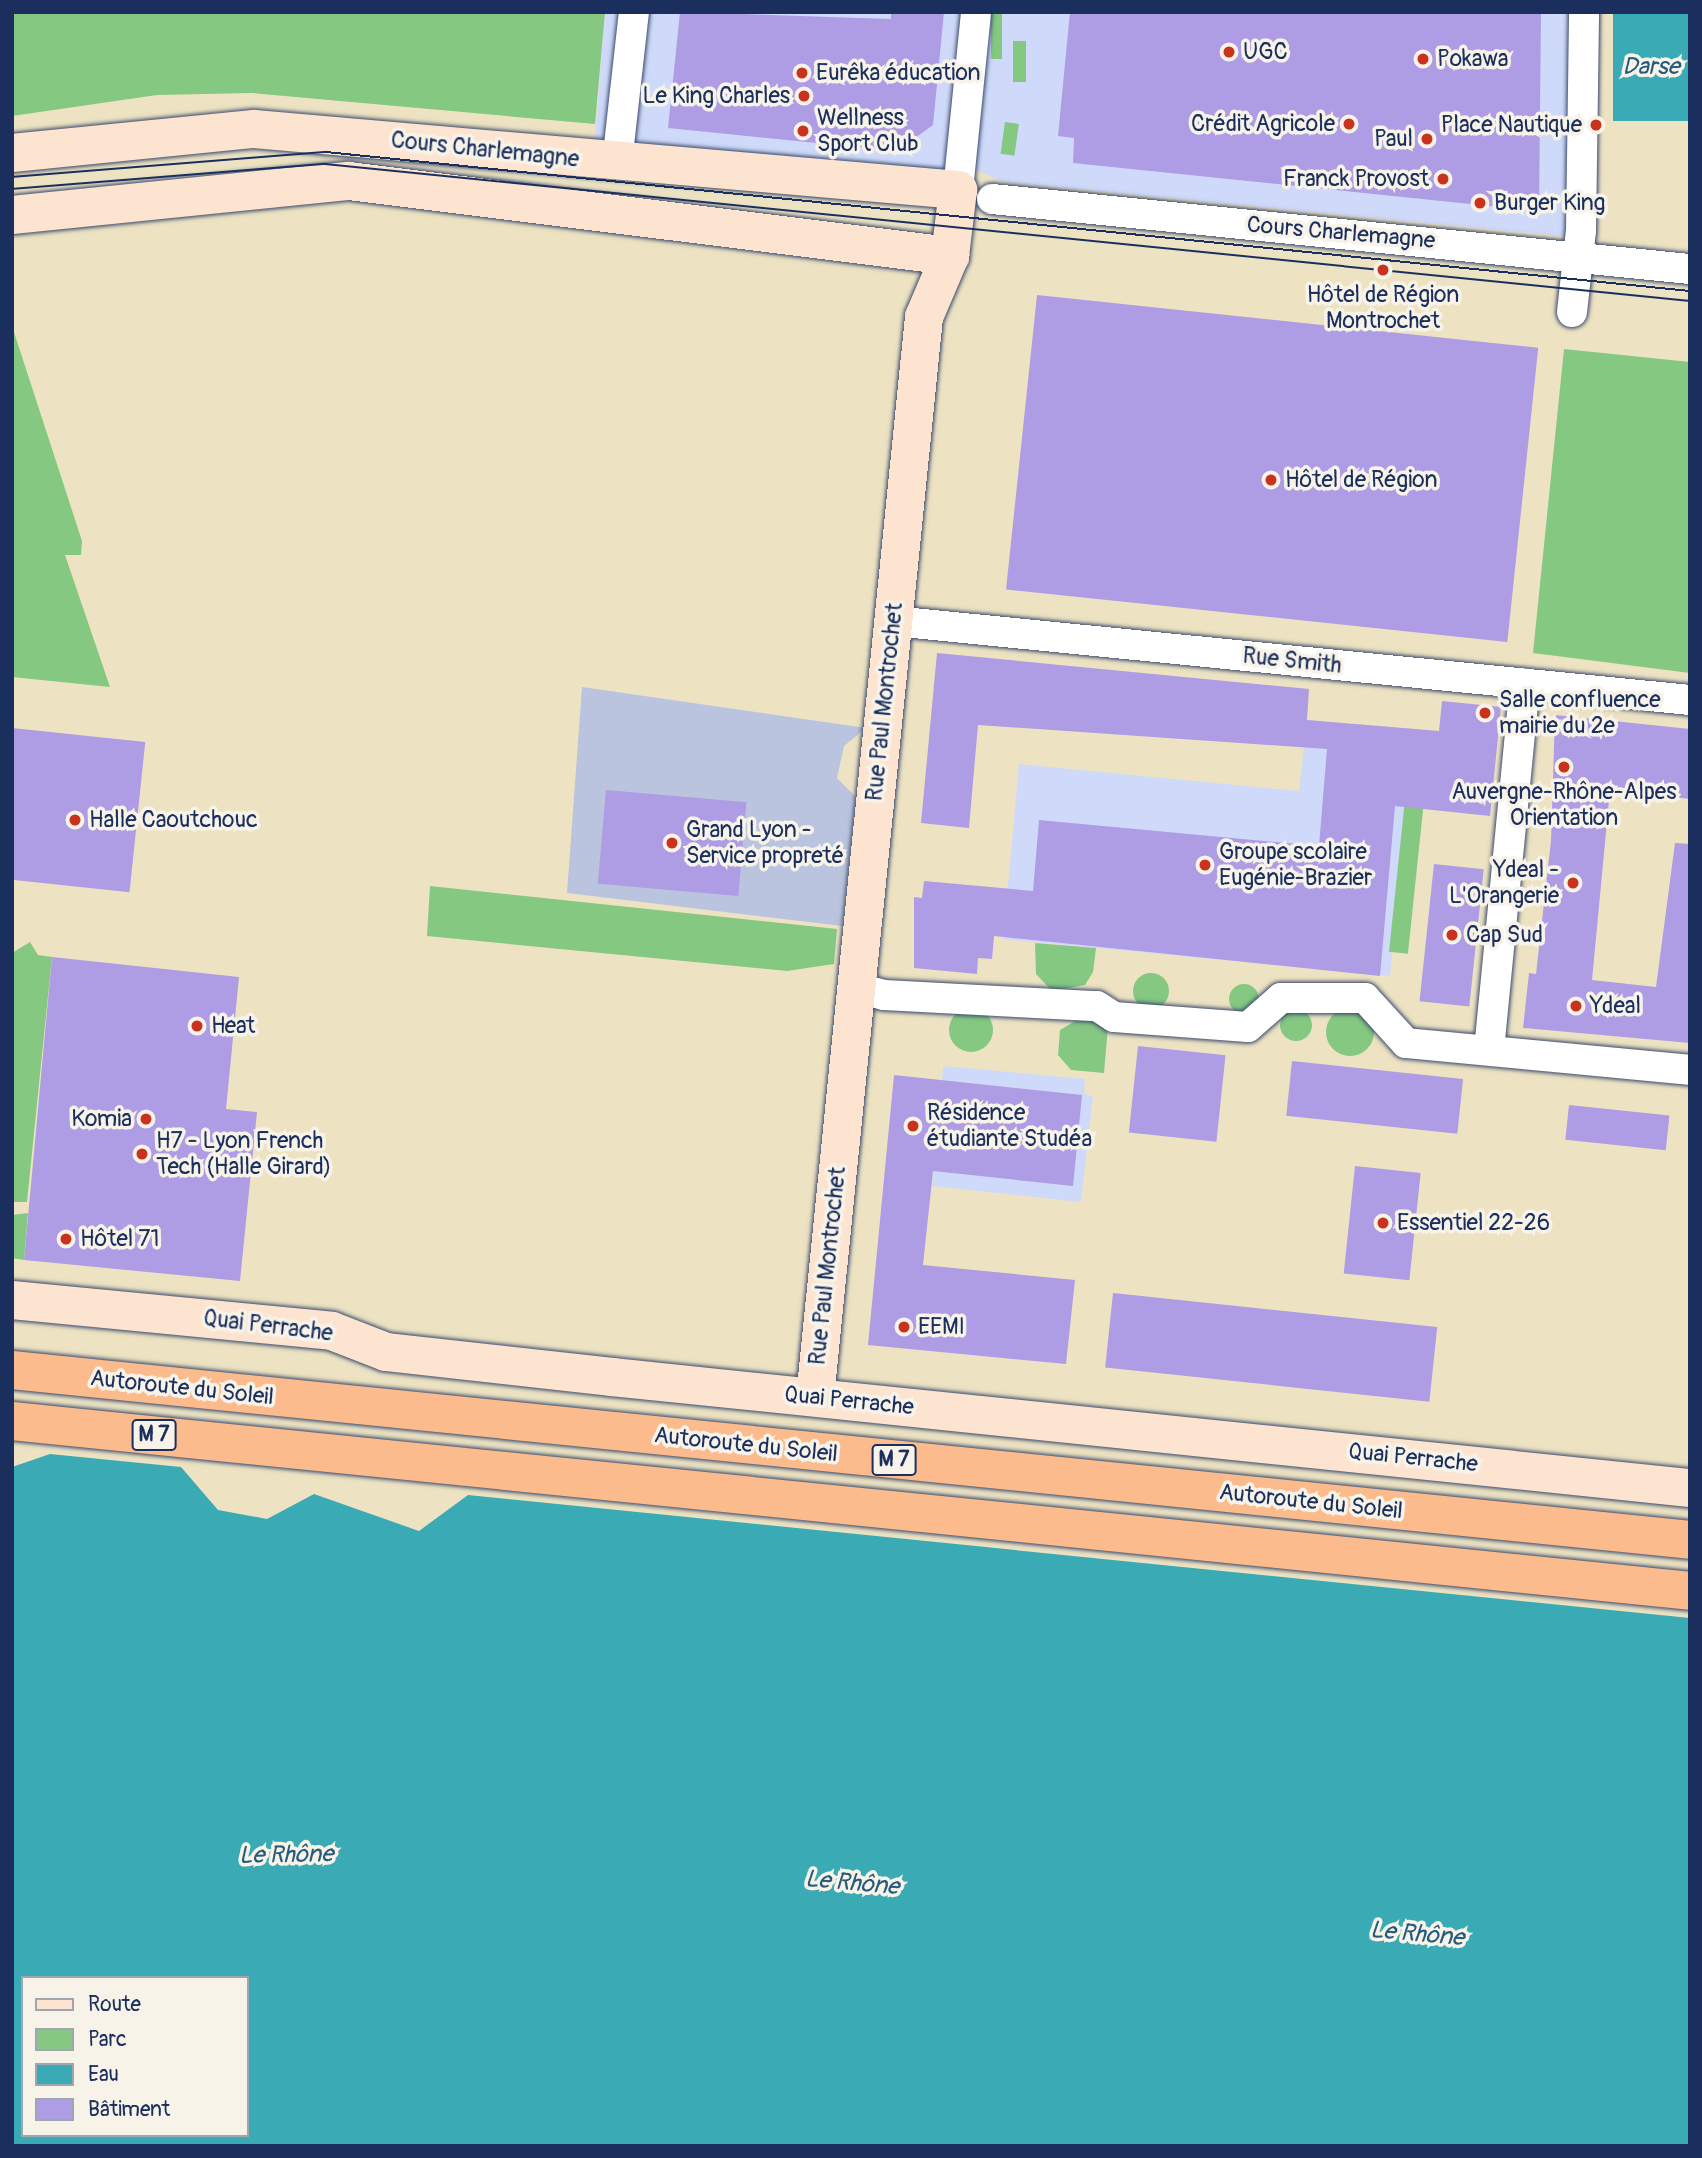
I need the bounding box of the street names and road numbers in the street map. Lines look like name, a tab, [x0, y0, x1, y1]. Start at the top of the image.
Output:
street label: Cours Charlemagne	[390, 126, 580, 174]
street label: Cours Charlemagne	[1246, 211, 1436, 255]
street label: Rue Paul Montrochet	[861, 602, 909, 802]
street label: Rue Smith	[1241, 642, 1343, 680]
street label: Rue Paul Montrochet	[804, 1166, 852, 1366]
street label: Quai Perrache	[202, 1304, 334, 1348]
street label: Autoroute du Soleil	[89, 1365, 275, 1411]
street label: Quai Perrache	[783, 1380, 915, 1422]
road number: M 7	[131, 1418, 177, 1452]
street label: Autoroute du Soleil	[653, 1422, 839, 1468]
street label: Quai Perrache	[1347, 1437, 1479, 1479]
road number: M 7	[871, 1442, 917, 1478]
street label: Autoroute du Soleil	[1218, 1479, 1404, 1525]

